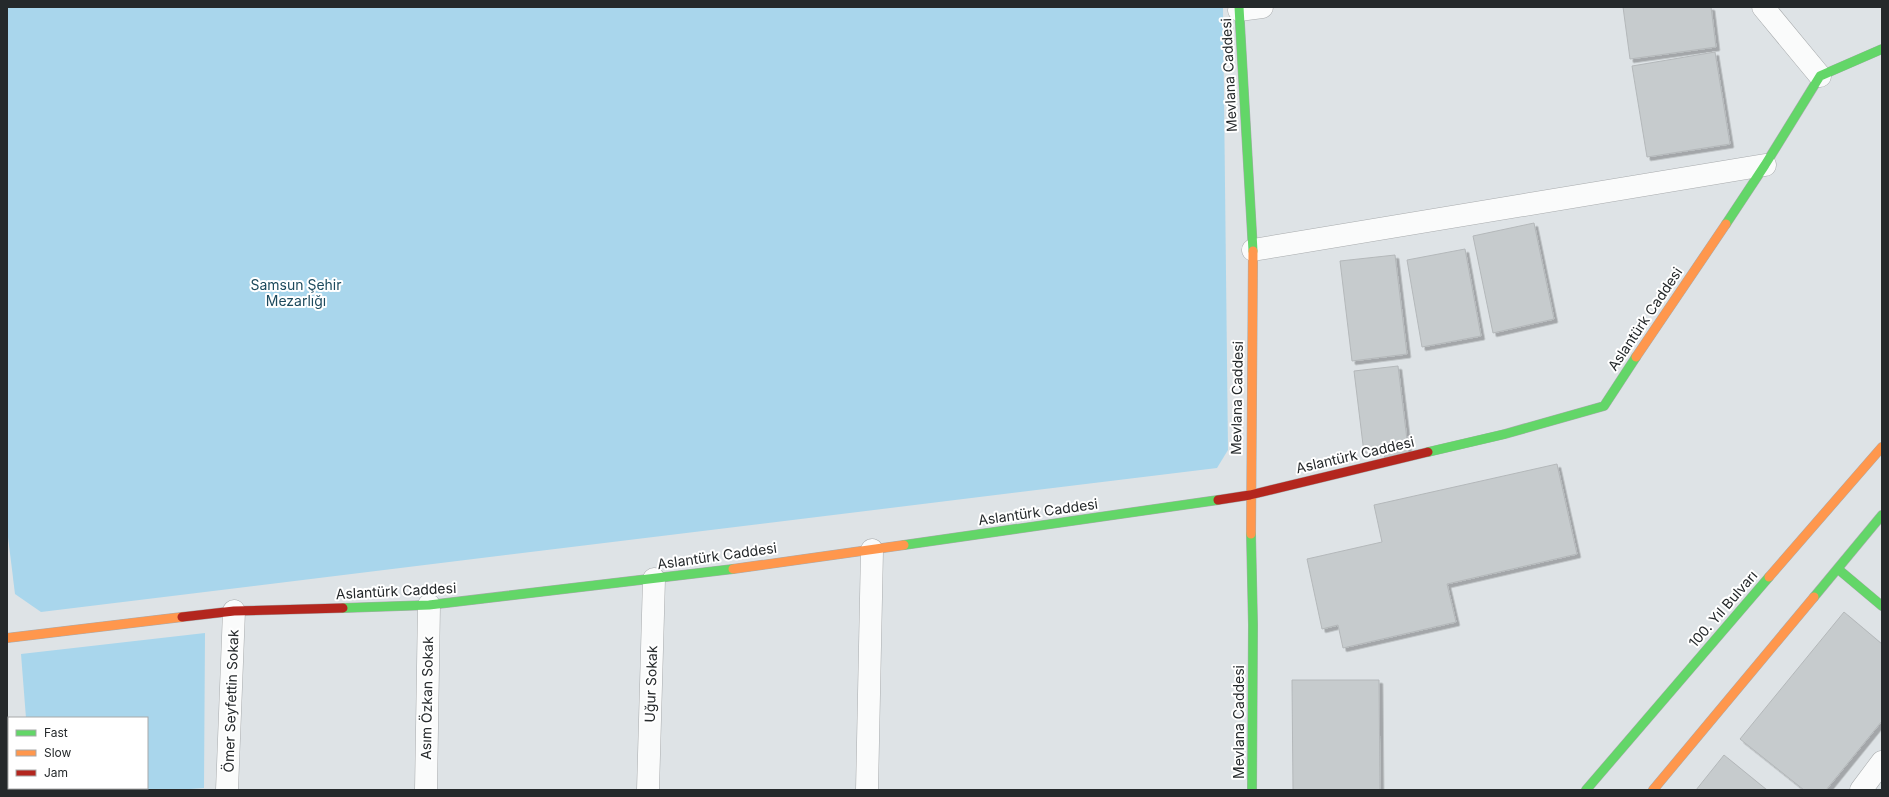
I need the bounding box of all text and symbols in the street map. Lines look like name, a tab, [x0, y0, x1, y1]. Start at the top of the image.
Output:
street label: Mevlana Caddesi	[1217, 18, 1240, 132]
street label: Aslantürk Caddesi	[1604, 264, 1685, 374]
park label: Samsun Şehir Mezarlığı	[250, 276, 342, 309]
street label: Mevlana Caddesi	[1227, 341, 1246, 455]
street label: Aslantürk Caddesi	[1294, 433, 1416, 476]
street label: Aslantürk Caddesi	[977, 495, 1099, 528]
street label: Aslantürk Caddesi	[656, 539, 778, 572]
street label: 100. Yıl Bulvarı	[1685, 567, 1761, 651]
street label: Aslantürk Caddesi	[335, 579, 457, 602]
street label: Ömer Seyfettin Sokak	[220, 629, 242, 773]
street label: Asım Özkan Sokak	[417, 636, 436, 760]
street label: Uğur Sokak	[641, 645, 660, 723]
street label: Mevlana Caddesi	[1230, 665, 1247, 779]
legend	[8, 717, 148, 789]
text: Fast	[44, 725, 68, 740]
text: Slow	[44, 745, 72, 760]
text: Jam	[44, 765, 68, 780]

